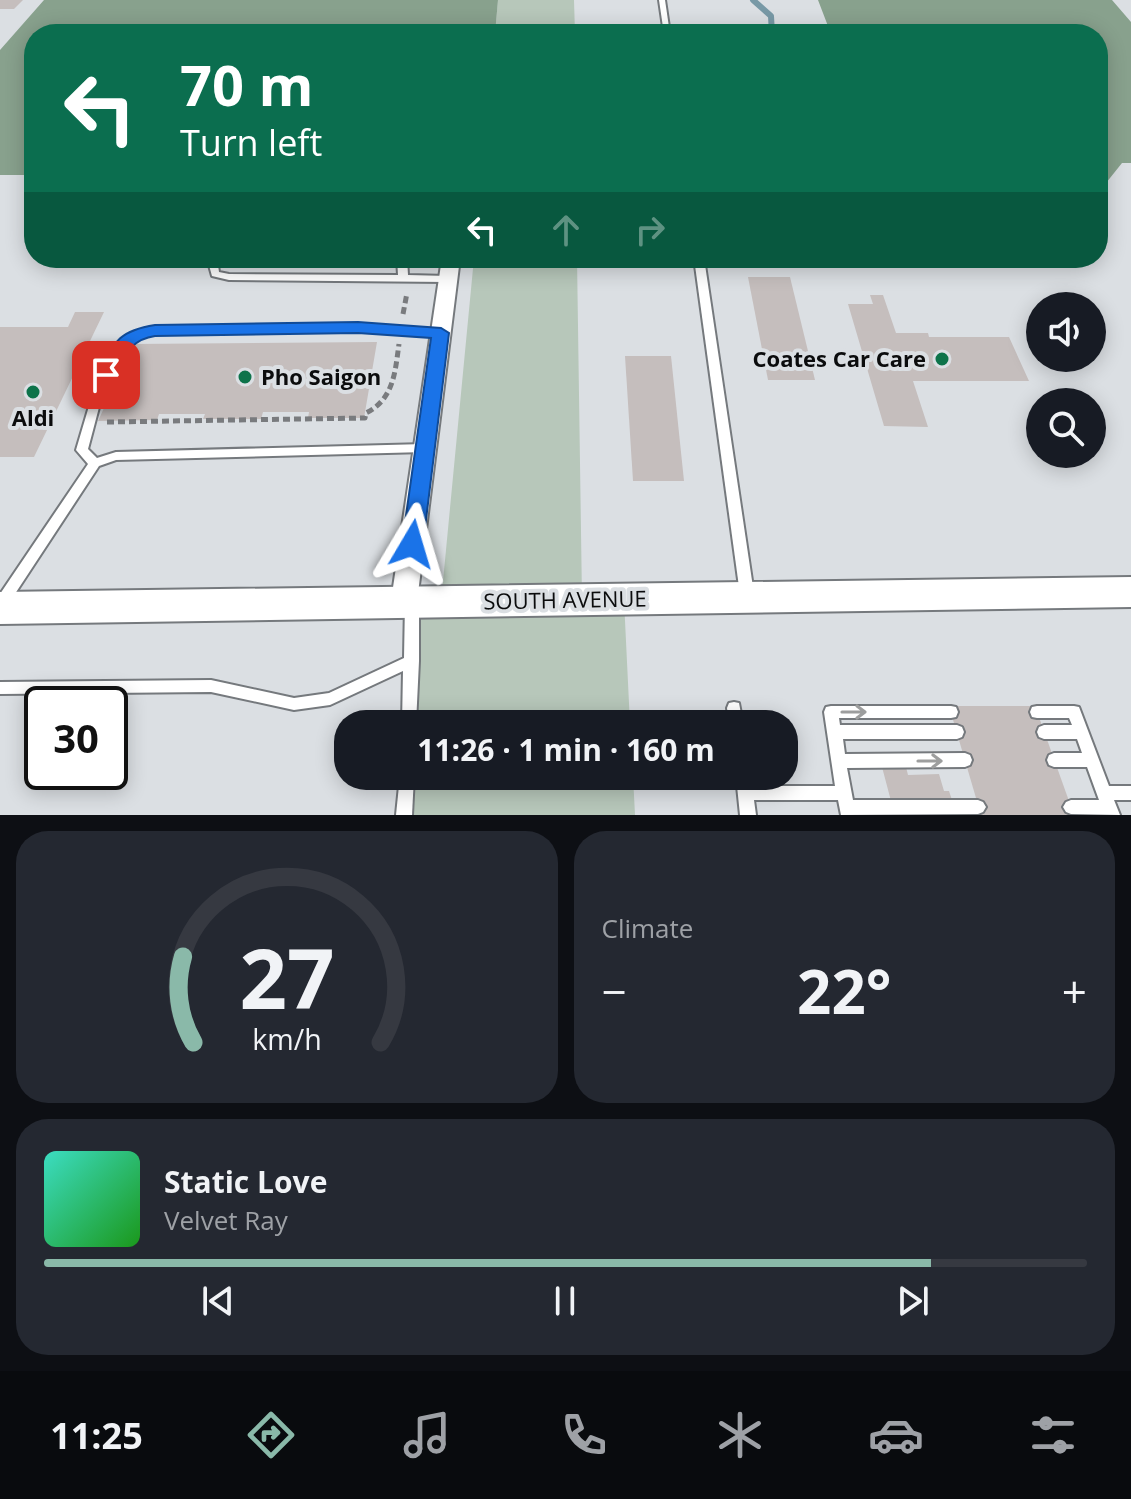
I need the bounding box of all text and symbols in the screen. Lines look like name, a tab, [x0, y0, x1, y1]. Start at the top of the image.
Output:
text: 70 m	[180, 46, 314, 122]
icon: left	[48, 56, 152, 160]
text: Turn left	[180, 118, 322, 167]
icon: left	[460, 208, 504, 252]
icon: ahead	[544, 208, 588, 252]
icon: right	[628, 208, 672, 252]
map controls	[1026, 292, 1106, 468]
button: sound	[1026, 292, 1106, 372]
pin	[72, 341, 140, 409]
place label: Coates Car Care	[753, 343, 926, 373]
marker: Coates Car Care	[933, 350, 951, 368]
icon: arrive	[84, 353, 128, 397]
place label: Pho Saigon	[261, 361, 381, 391]
marker: Pho Saigon	[236, 368, 254, 386]
marker: Aldi	[24, 383, 42, 401]
button: search	[1026, 388, 1106, 468]
place label: Aldi	[12, 402, 54, 432]
position arrow	[370, 502, 454, 586]
street label: SOUTH AVENUE	[483, 583, 647, 615]
speed limit sign: 30	[24, 686, 128, 790]
one-way arrow	[840, 704, 867, 720]
text: 11:26 · 1 min · 160 m	[417, 729, 715, 770]
one-way arrow	[916, 753, 943, 769]
text: Climate	[602, 910, 693, 946]
text: 27	[239, 920, 334, 1033]
text: 22°	[797, 950, 891, 1032]
text: −	[602, 961, 627, 1021]
text: +	[1062, 961, 1087, 1021]
text: km/h	[252, 1019, 321, 1058]
text: Static Love	[164, 1161, 327, 1202]
text: Velvet Ray	[164, 1202, 288, 1238]
icon: previous	[196, 1279, 240, 1323]
icon: pause	[543, 1279, 587, 1323]
icon: next	[891, 1279, 935, 1323]
icon: directions	[243, 1407, 299, 1463]
icon: music	[399, 1407, 455, 1463]
icon: phone	[556, 1407, 612, 1463]
icon: climate	[712, 1407, 768, 1463]
icon: car	[868, 1407, 924, 1463]
icon: filters	[1025, 1407, 1081, 1463]
text: 11:25	[50, 1411, 143, 1460]

